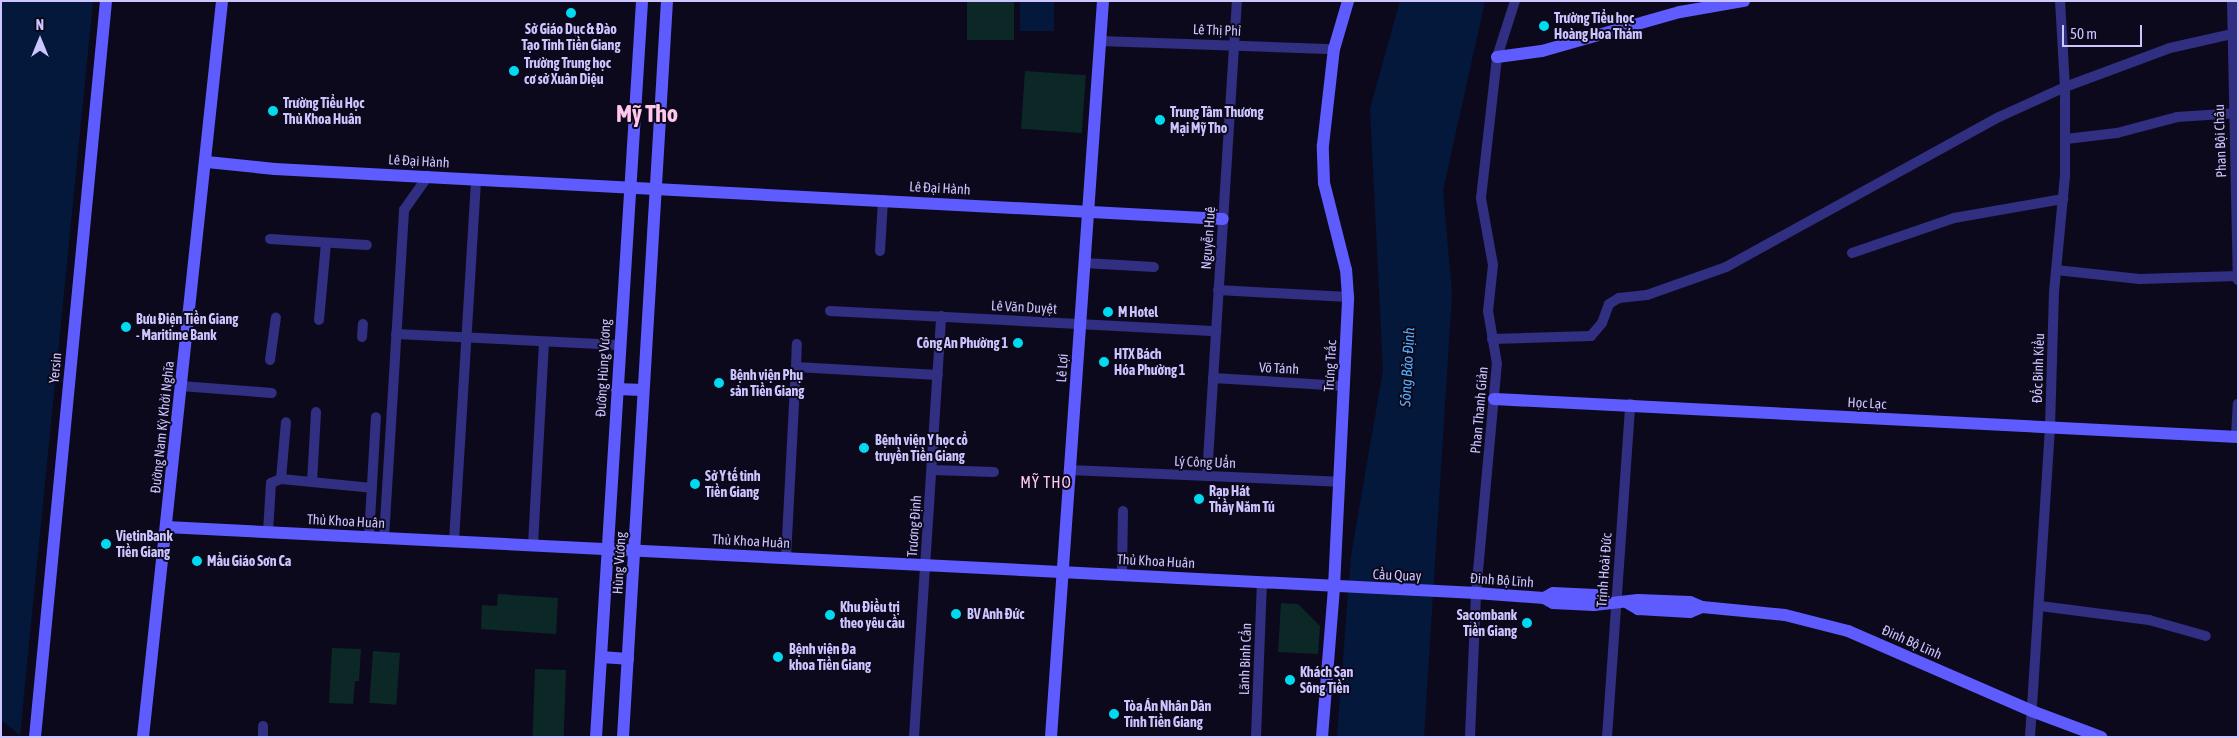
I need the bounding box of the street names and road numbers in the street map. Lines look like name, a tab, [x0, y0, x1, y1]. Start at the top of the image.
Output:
street label: Lê Thị Phỉ	[1193, 21, 1241, 39]
street label: Phan Bội Châu	[2210, 104, 2230, 178]
street label: Lê Đại Hành	[388, 151, 450, 171]
street label: Lê Đại Hành	[909, 178, 971, 198]
street label: Nguyễn Huệ	[1197, 206, 1219, 270]
street label: Lê Văn Duyệt	[991, 297, 1057, 317]
street label: Đường Hùng Vương	[592, 318, 614, 418]
street label: Đốc Binh Kiều	[2028, 333, 2048, 403]
street label: Trưng Trắc	[1320, 340, 1340, 392]
street label: Yersin	[45, 352, 65, 384]
street label: Lê Lợi	[1053, 353, 1071, 383]
street label: Võ Tánh	[1258, 359, 1300, 377]
street label: Đường Nam Kỳ Khởi Nghĩa	[147, 360, 177, 494]
street label: Phan Thanh Giản	[1467, 366, 1491, 454]
street label: Học Lạc	[1847, 394, 1887, 412]
street label: Lý Công Uẩn	[1174, 453, 1236, 471]
street label: Trương Định	[903, 494, 925, 558]
street label: Thủ Khoa Huân	[307, 511, 385, 531]
street label: Hùng Vương	[609, 531, 629, 595]
street label: Thủ Khoa Huân	[712, 531, 790, 551]
street label: Trịnh Hoài Đức	[1593, 532, 1615, 608]
street label: Thủ Khoa Huân	[1117, 551, 1195, 571]
street label: Cầu Quay	[1372, 566, 1422, 584]
street label: Đinh Bộ Lĩnh	[1470, 569, 1534, 591]
street label: Đinh Bộ Lĩnh	[1879, 621, 1945, 663]
street label: Lãnh Binh Cẩn	[1235, 623, 1255, 695]

